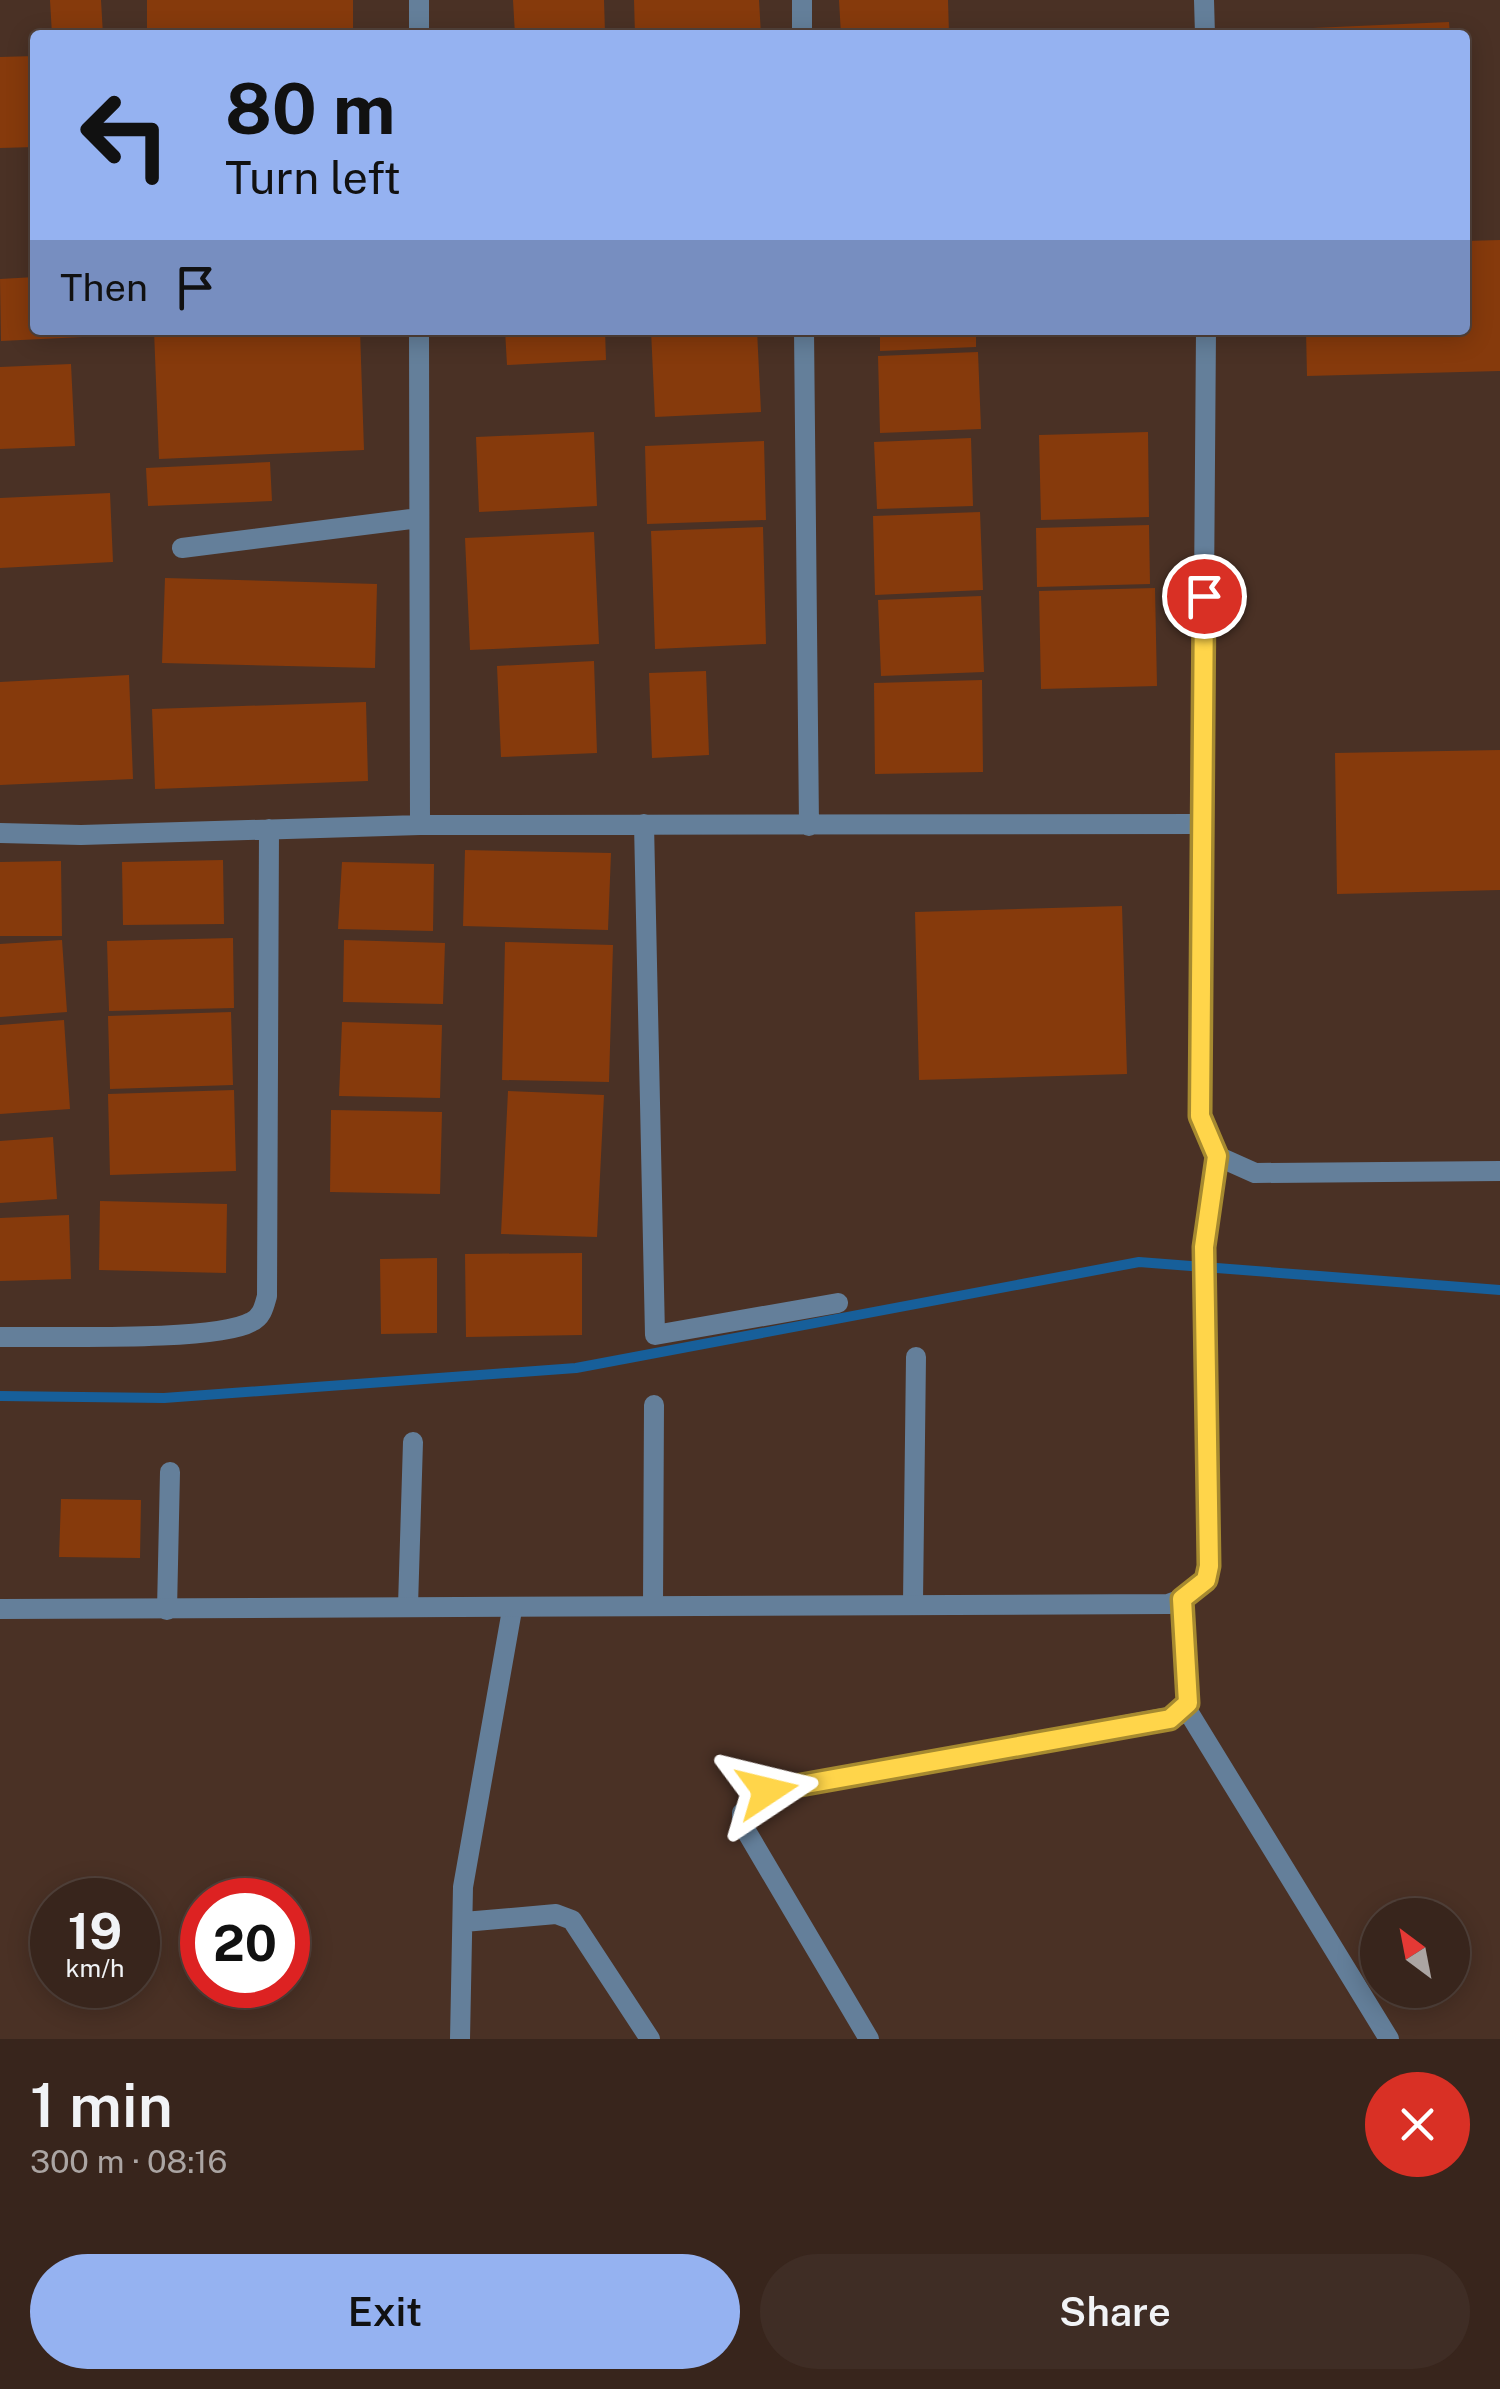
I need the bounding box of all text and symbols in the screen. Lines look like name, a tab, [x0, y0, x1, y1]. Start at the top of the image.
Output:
text: 80 m	[225, 67, 395, 150]
icon: left	[60, 70, 190, 200]
text: Turn left	[225, 151, 401, 204]
icon: arrive	[168, 260, 223, 315]
text: Then	[60, 265, 148, 310]
pin	[1162, 554, 1247, 639]
icon: arrive	[1177, 569, 1232, 624]
position arrow	[715, 1739, 819, 1843]
speed limit sign: 20	[180, 1878, 310, 2008]
north arrow	[1360, 1898, 1470, 2008]
map controls	[1360, 1898, 1470, 2008]
text: 19	[68, 1901, 122, 1960]
text: km/h	[66, 1953, 124, 1983]
text: 1 min	[30, 2070, 173, 2141]
button: close	[1365, 2072, 1470, 2177]
text: 300 m · 08:16	[30, 2143, 227, 2180]
button: Exit	[30, 2254, 740, 2369]
button: Share	[760, 2254, 1470, 2369]

